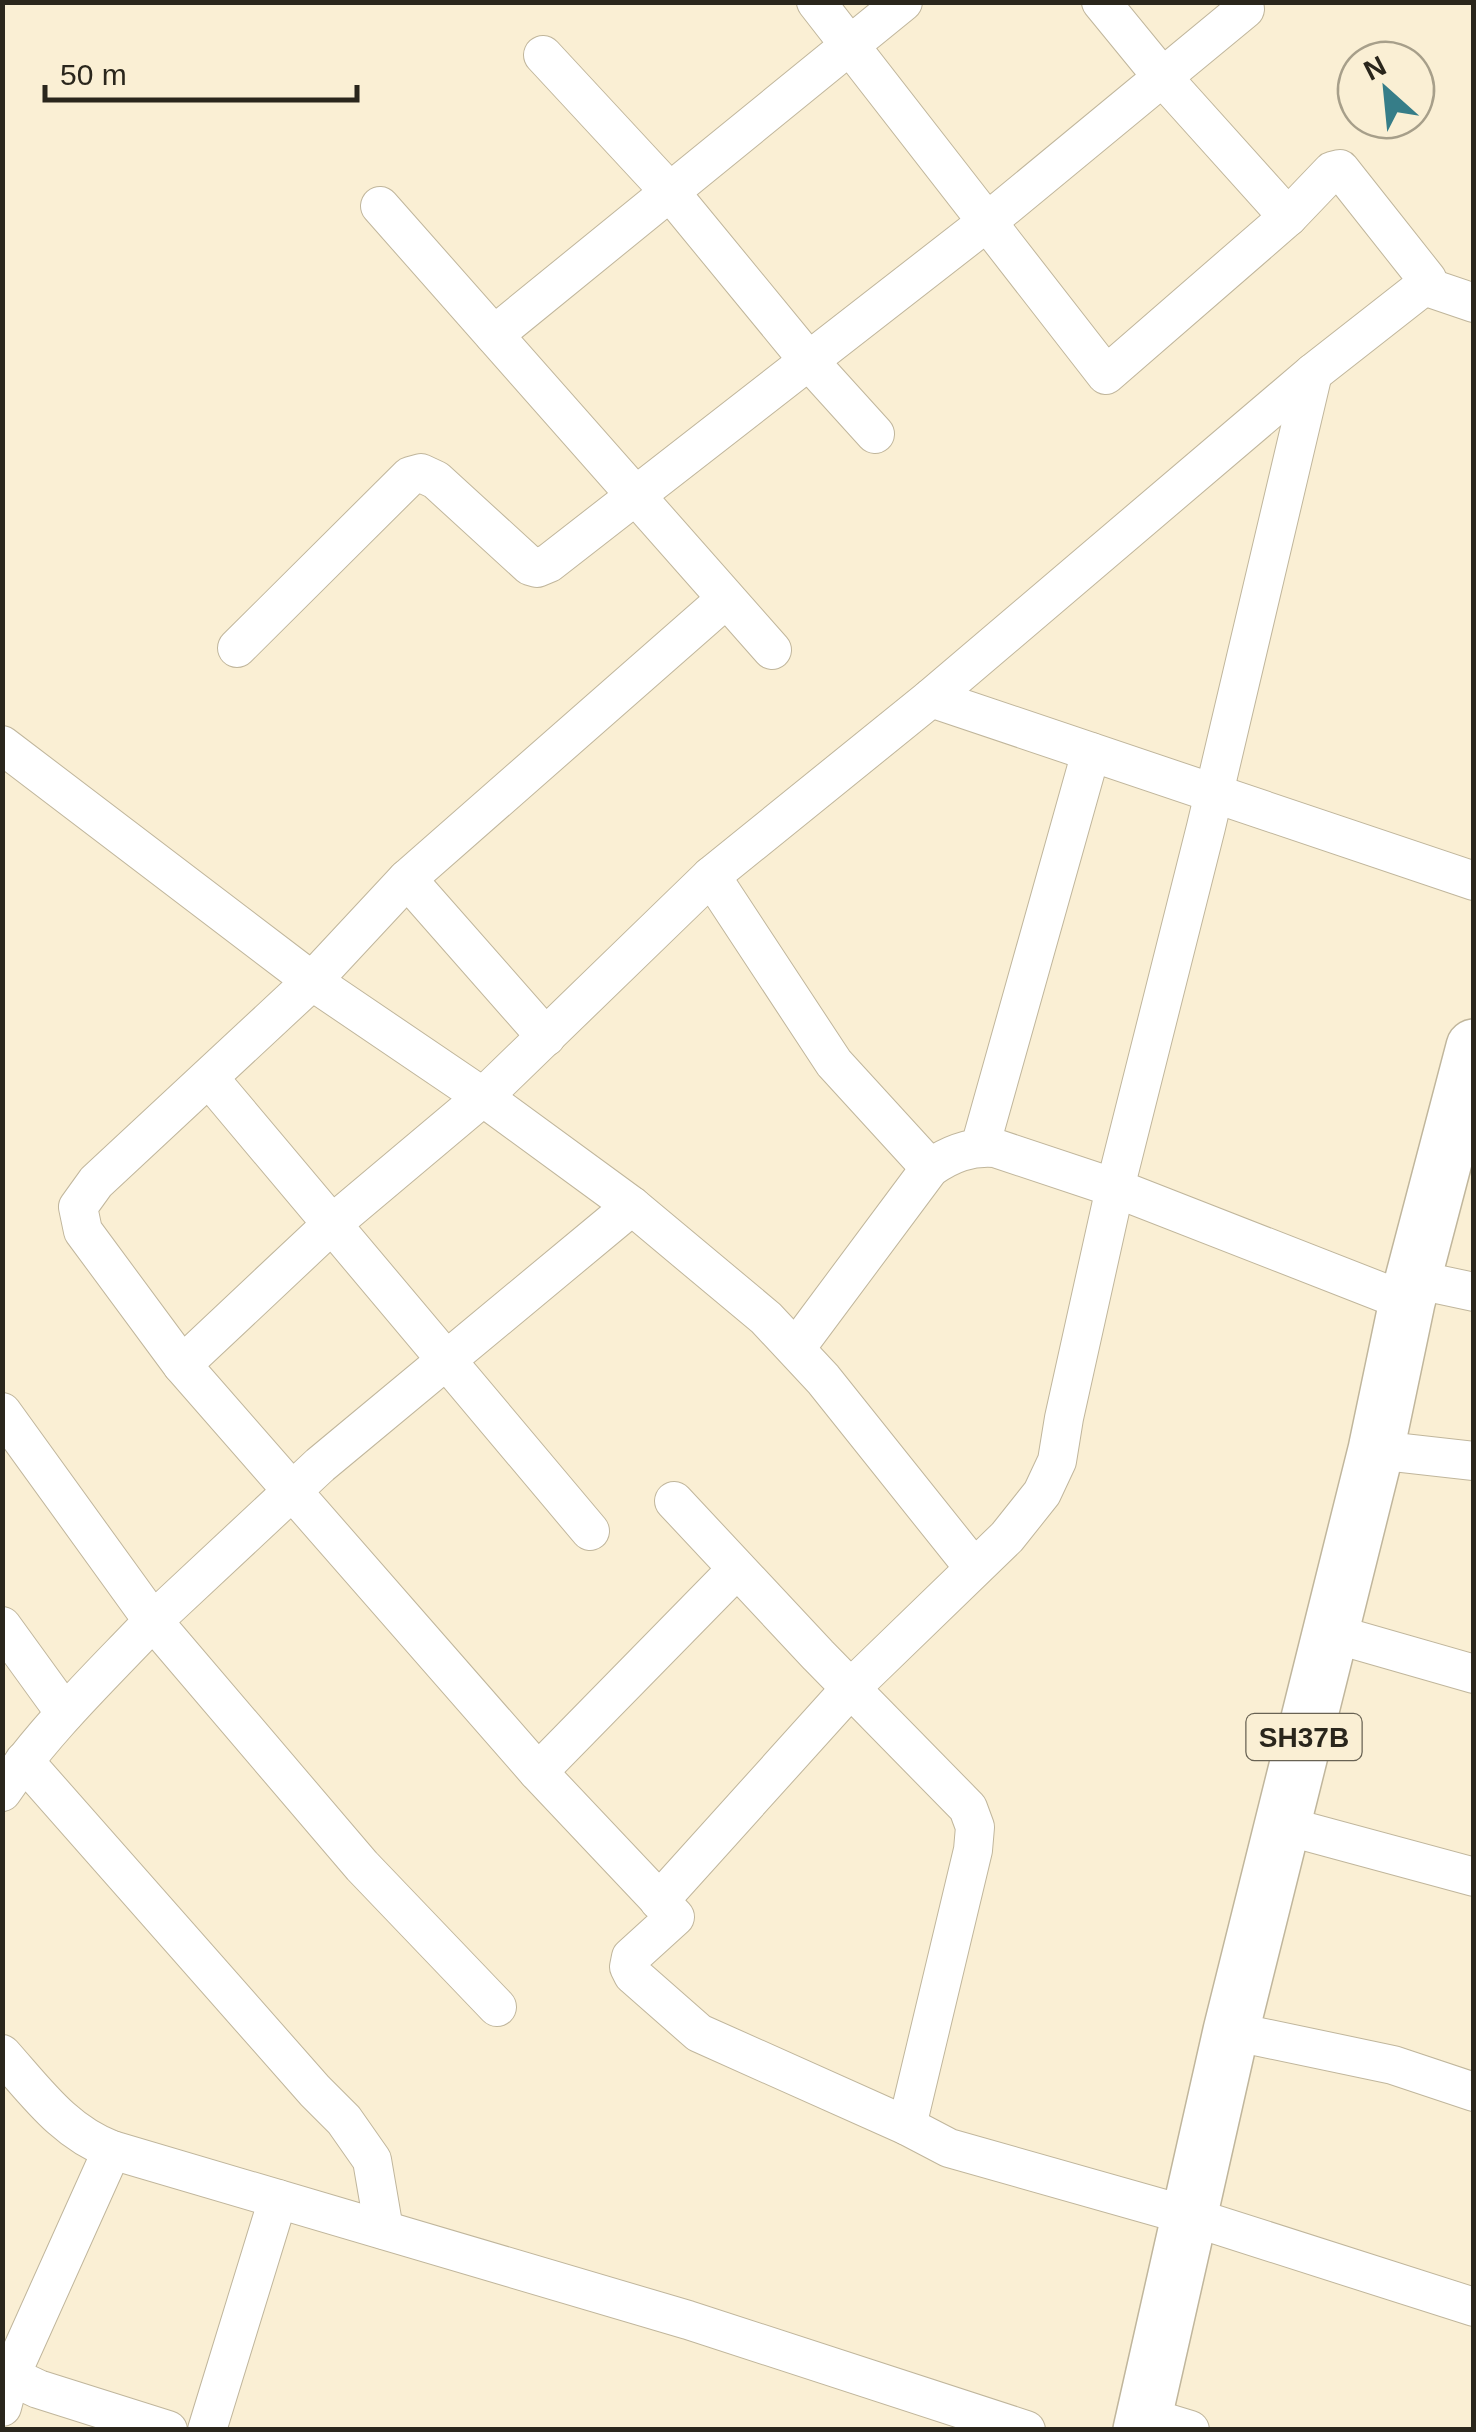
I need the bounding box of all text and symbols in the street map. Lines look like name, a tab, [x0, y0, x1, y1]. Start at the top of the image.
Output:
scale bar	[45, 40, 358, 102]
north arrow	[1336, 40, 1436, 140]
text: N	[1359, 50, 1391, 87]
text: 50 m	[60, 58, 127, 91]
road number: SH37B	[1246, 1714, 1362, 1760]

